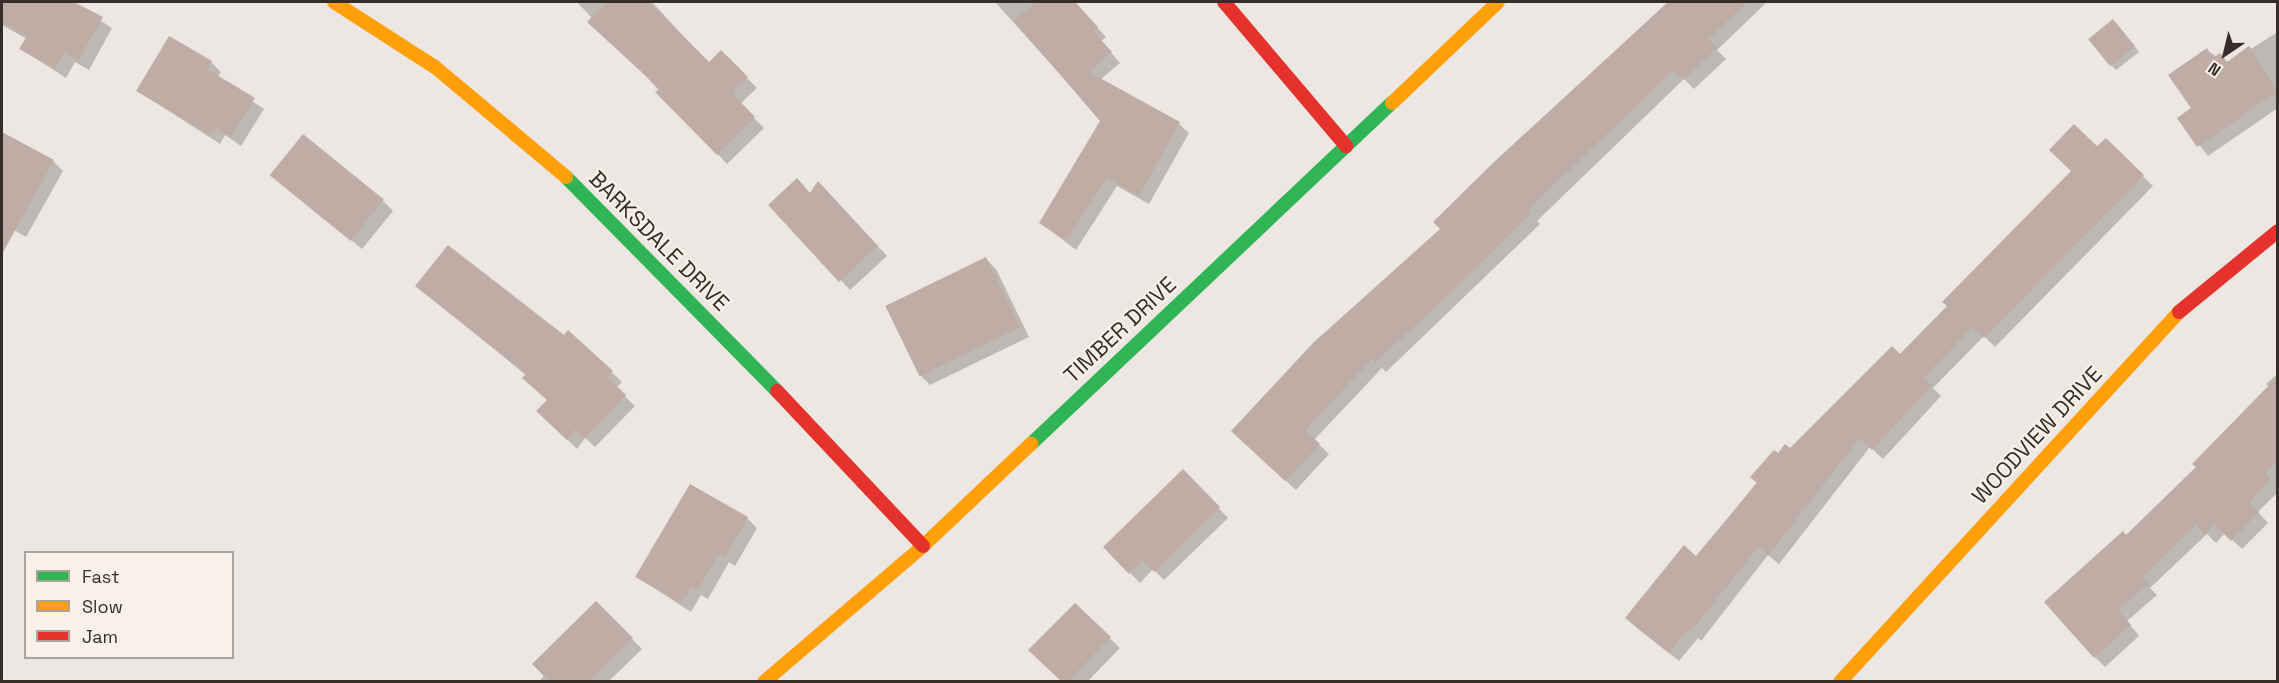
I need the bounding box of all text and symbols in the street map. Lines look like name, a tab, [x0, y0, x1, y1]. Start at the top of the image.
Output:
north arrow	[2195, 24, 2255, 84]
text: N	[2204, 57, 2225, 81]
street label: BARKSDALE DRIVE	[584, 166, 734, 316]
street label: TIMBER DRIVE	[1058, 271, 1182, 389]
street label: WOODVIEW DRIVE	[1967, 361, 2107, 509]
legend	[24, 551, 234, 659]
text: Fast	[82, 565, 119, 588]
text: Slow	[82, 595, 123, 618]
text: Jam	[82, 625, 118, 648]

